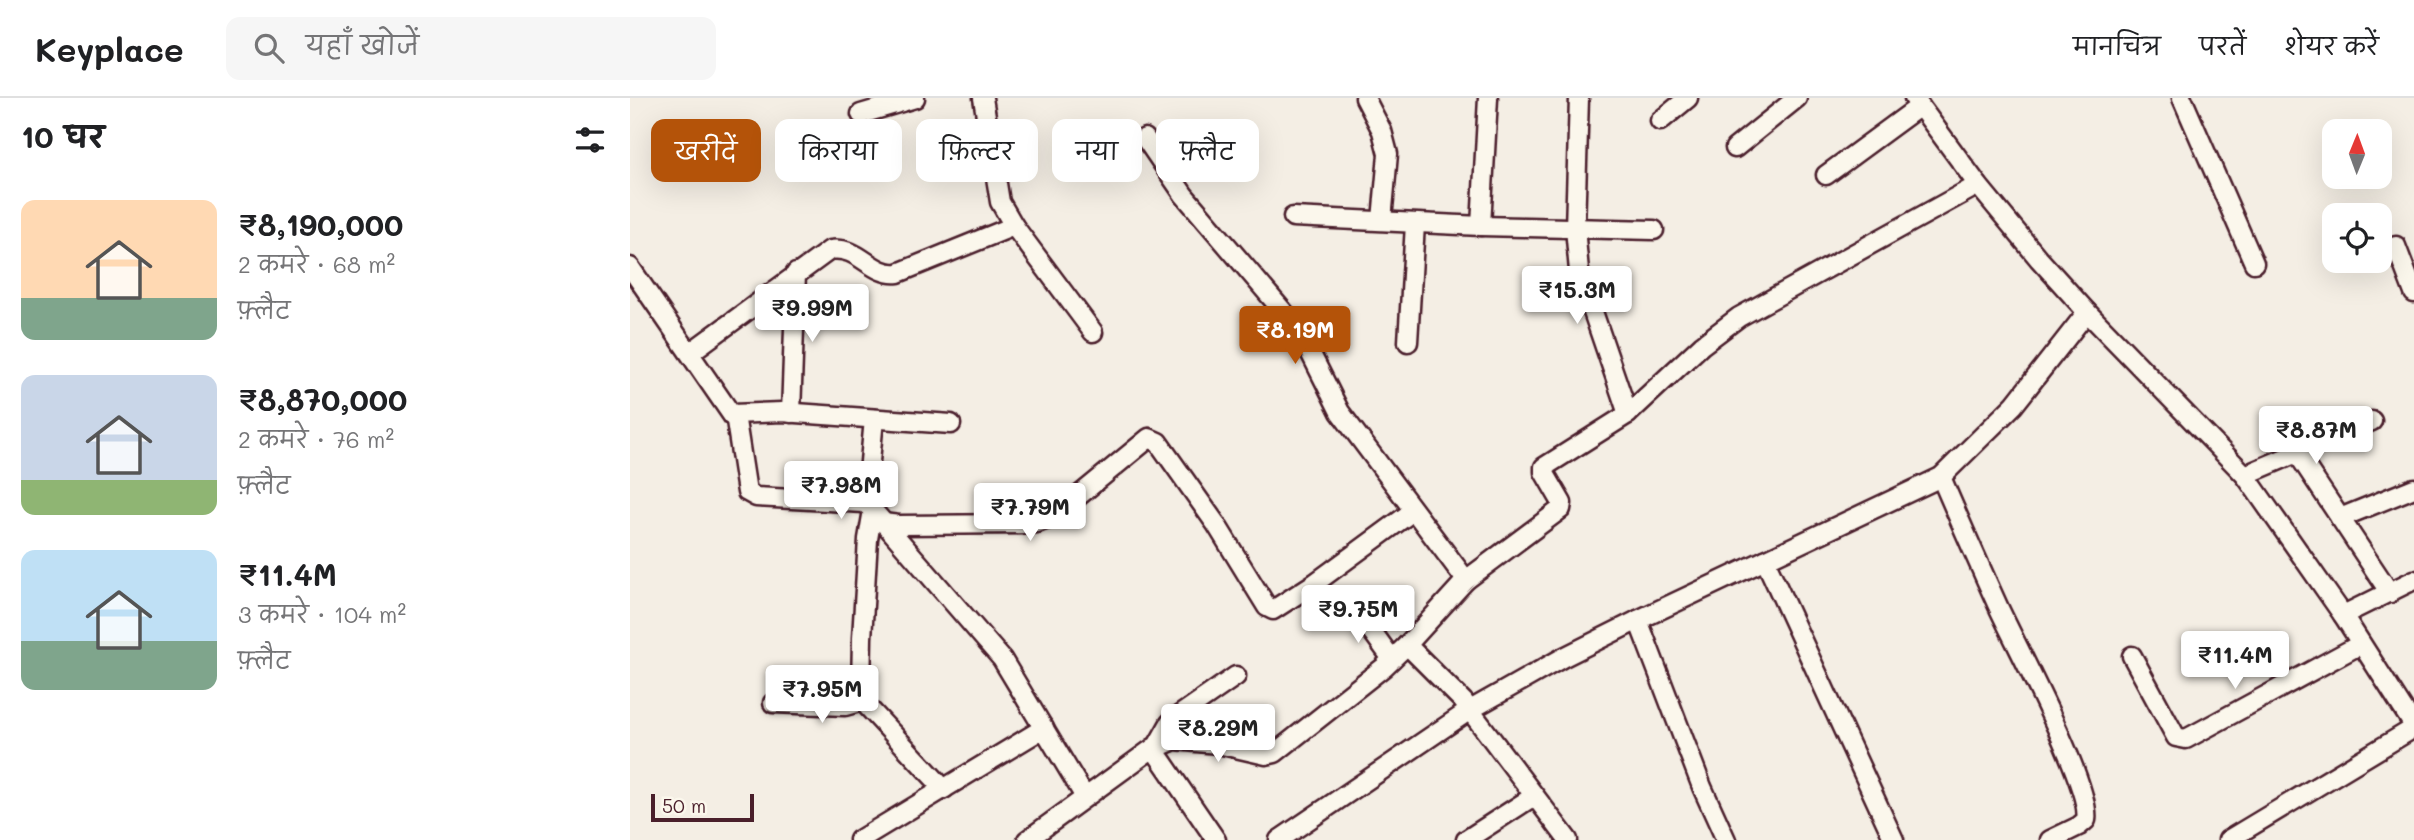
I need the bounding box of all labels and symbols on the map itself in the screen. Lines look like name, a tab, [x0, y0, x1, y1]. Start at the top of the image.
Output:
north arrow	[2322, 119, 2392, 189]
pin: ₹15.3M	[1520, 266, 1634, 326]
pin: ₹9.99M	[755, 285, 869, 344]
pin: ₹8.19M	[1238, 306, 1352, 366]
pin: ₹8.87M	[2259, 406, 2373, 466]
pin: ₹7.98M	[784, 462, 898, 521]
pin: ₹7.79M	[973, 484, 1087, 543]
pin: ₹9.75M	[1301, 586, 1415, 645]
pin: ₹11.4M	[2178, 632, 2292, 691]
pin: ₹7.95M	[765, 666, 879, 725]
pin: ₹8.29M	[1161, 704, 1275, 764]
scale bar	[651, 791, 754, 823]

